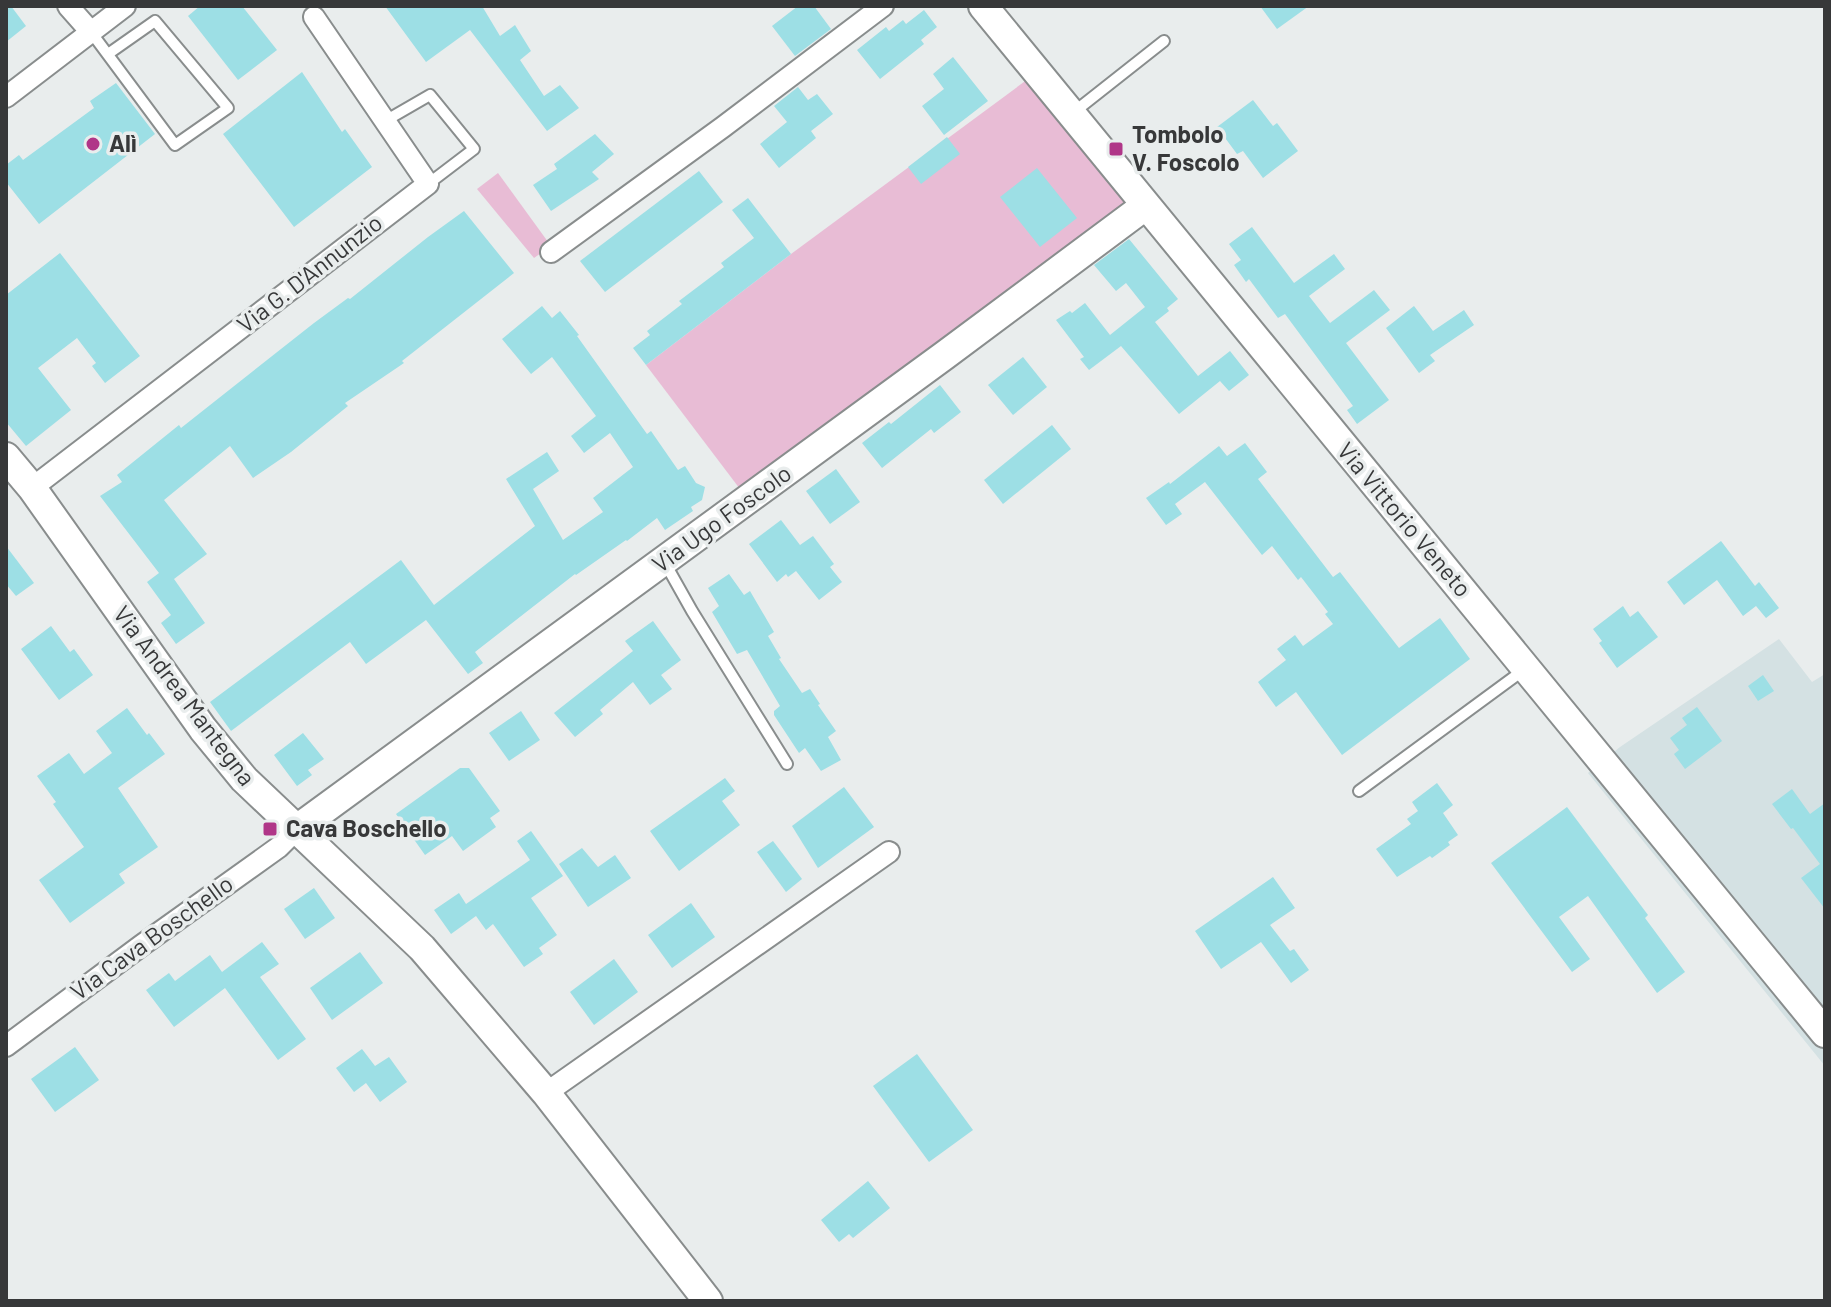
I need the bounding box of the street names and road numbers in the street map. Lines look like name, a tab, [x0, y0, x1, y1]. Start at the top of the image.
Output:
street label: Via G. D'Annunzio	[231, 207, 387, 338]
street label: Via Vittorio Veneto	[1332, 436, 1478, 602]
street label: Via Ugo Foscolo	[646, 458, 796, 578]
street label: Via Andrea Mantegna	[108, 599, 262, 791]
street label: Via Cava Boschello	[64, 868, 238, 1005]

